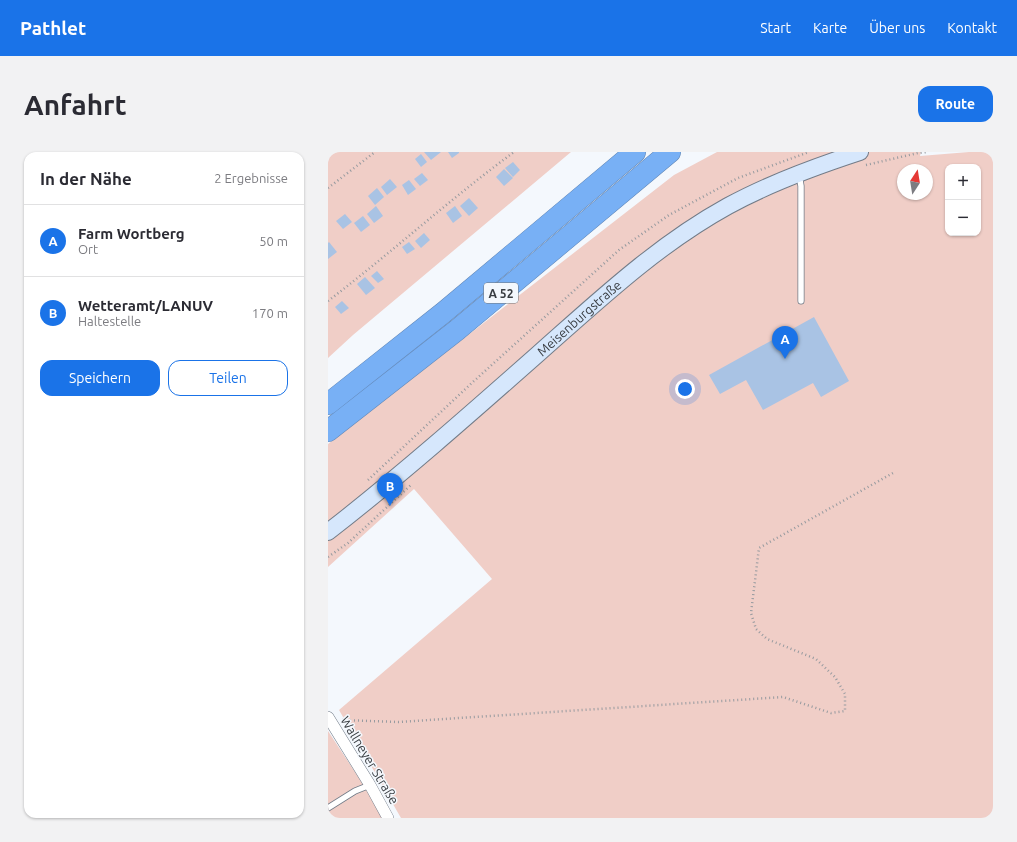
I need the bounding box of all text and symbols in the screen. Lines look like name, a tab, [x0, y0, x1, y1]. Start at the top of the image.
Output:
text: Pathlet	[20, 17, 86, 39]
text: Start	[760, 20, 791, 36]
text: Karte	[813, 20, 847, 36]
text: Über uns	[869, 20, 925, 36]
text: Kontakt	[947, 20, 997, 36]
button: Route	[918, 86, 993, 122]
text: Anfahrt	[24, 89, 127, 120]
north arrow	[897, 164, 933, 200]
map controls	[945, 164, 981, 236]
button: +	[945, 164, 981, 200]
text: In der Nähe	[40, 169, 132, 188]
text: 2 Ergebnisse	[214, 171, 288, 185]
button: −	[945, 200, 981, 236]
text: Farm Wortberg	[78, 225, 185, 242]
text: A	[48, 234, 58, 248]
text: 50 m	[259, 234, 288, 248]
text: Ort	[78, 242, 98, 256]
street label: Meisenburgstraße	[534, 277, 624, 358]
road number: A 52	[484, 283, 518, 303]
text: Wetteramt/LANUV	[78, 297, 213, 314]
text: B	[49, 306, 57, 320]
text: 170 m	[252, 306, 288, 320]
text: Haltestelle	[78, 314, 141, 328]
pin: A	[772, 326, 798, 359]
button: Speichern	[40, 360, 160, 396]
button: Teilen	[168, 360, 288, 396]
your location	[675, 379, 695, 399]
pin: B	[377, 473, 403, 506]
street label: Wallneyer Straße	[338, 714, 402, 806]

